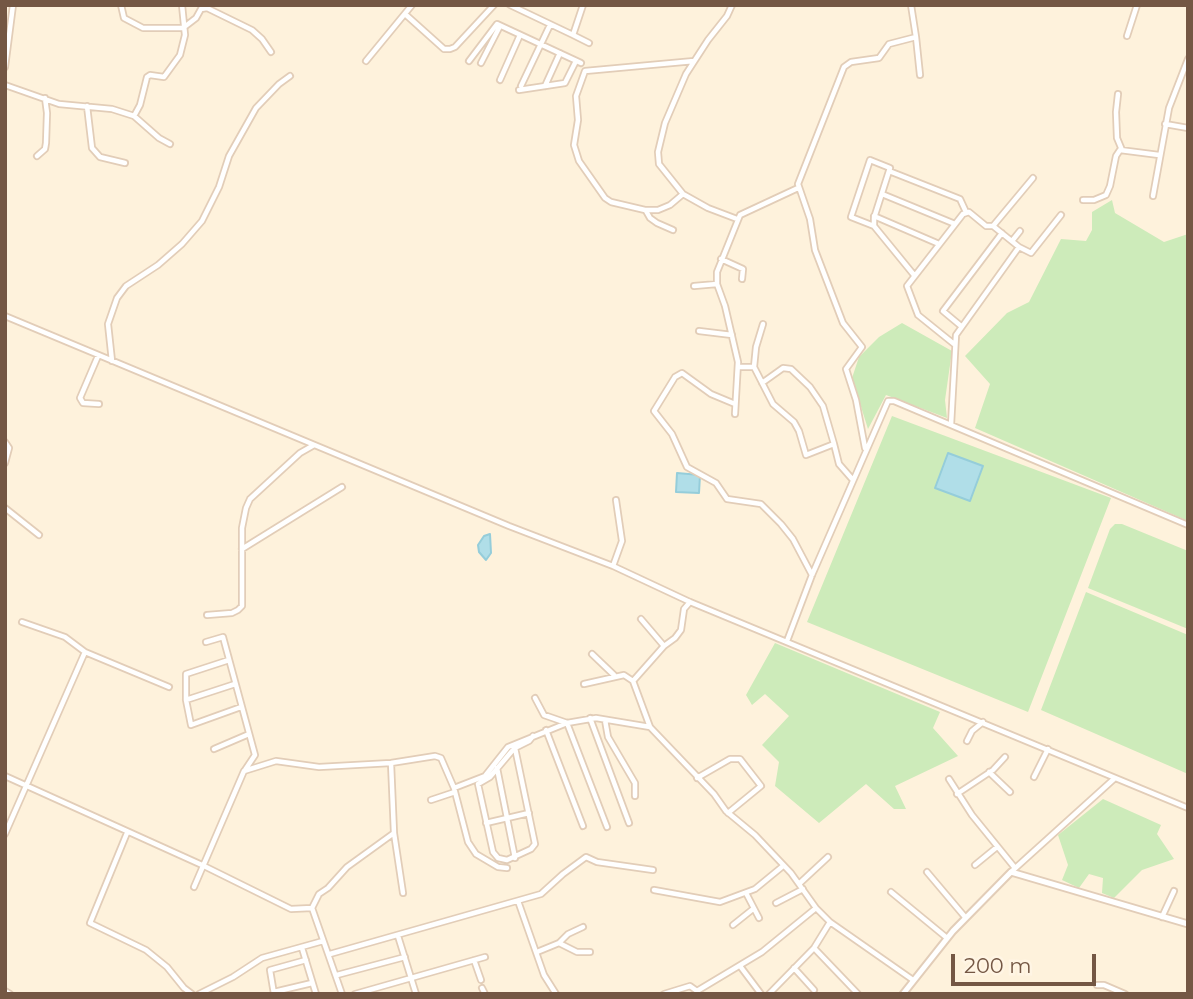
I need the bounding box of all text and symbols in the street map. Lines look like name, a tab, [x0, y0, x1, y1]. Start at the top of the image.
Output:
scale bar	[955, 940, 1100, 984]
text: 200 m	[964, 953, 1031, 978]

